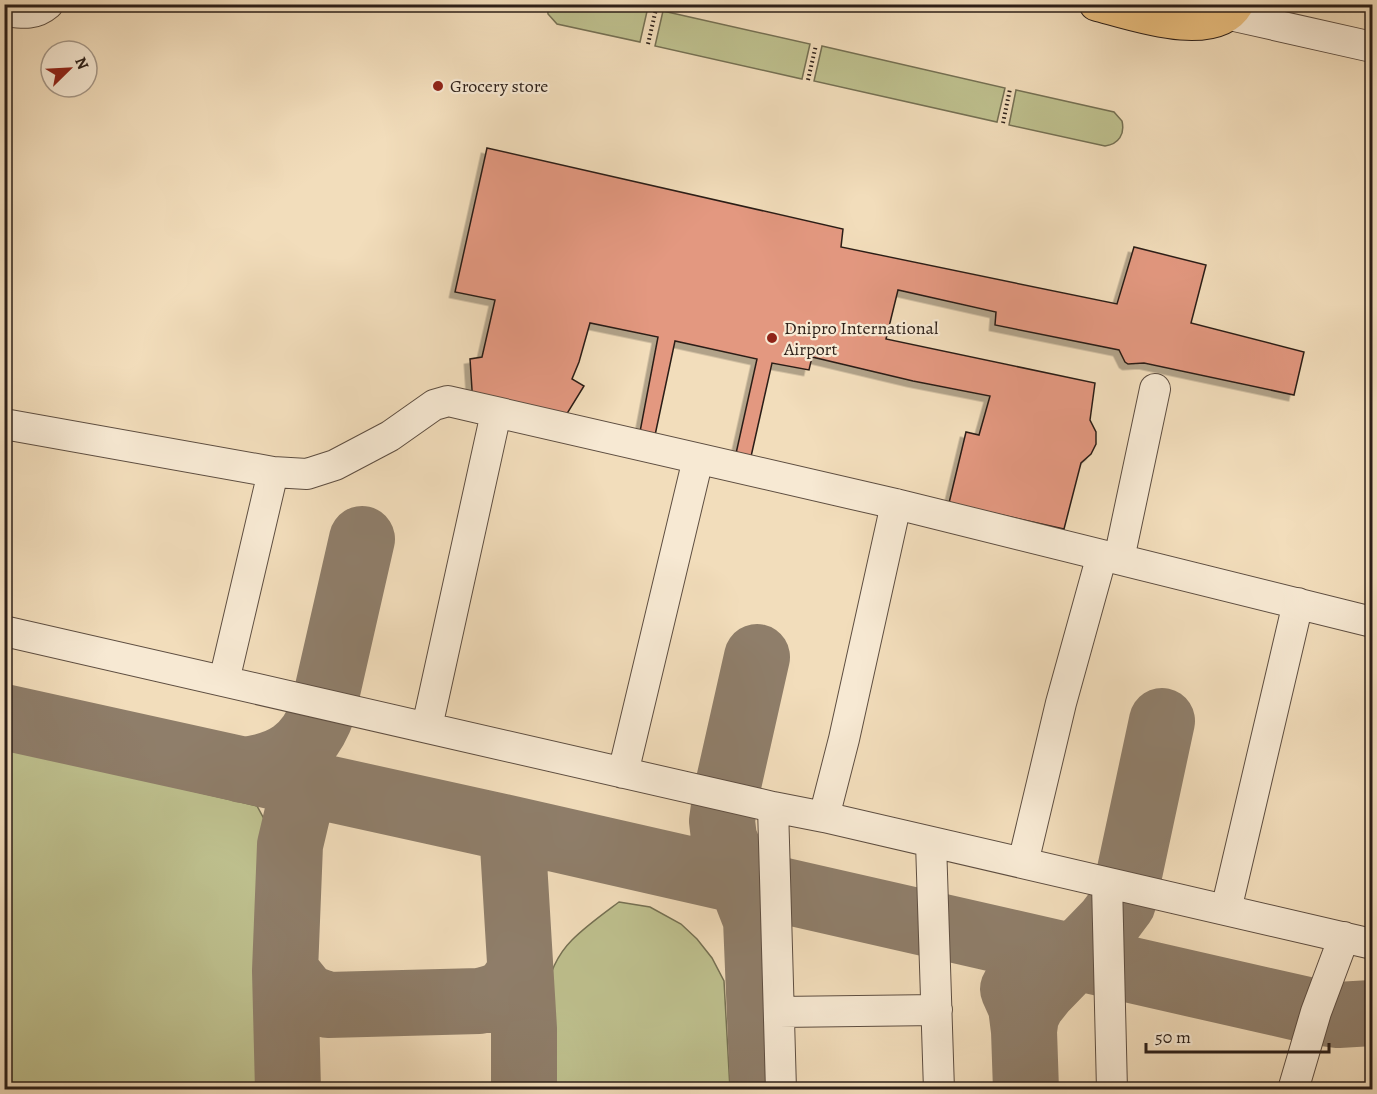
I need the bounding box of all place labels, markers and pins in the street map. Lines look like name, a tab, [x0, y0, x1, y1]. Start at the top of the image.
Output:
place label: Grocery store	[450, 74, 548, 98]
marker: Grocery store	[431, 79, 445, 93]
place label: Dnipro International Airport	[783, 316, 939, 361]
marker: Dnipro International Airport	[765, 331, 779, 345]

